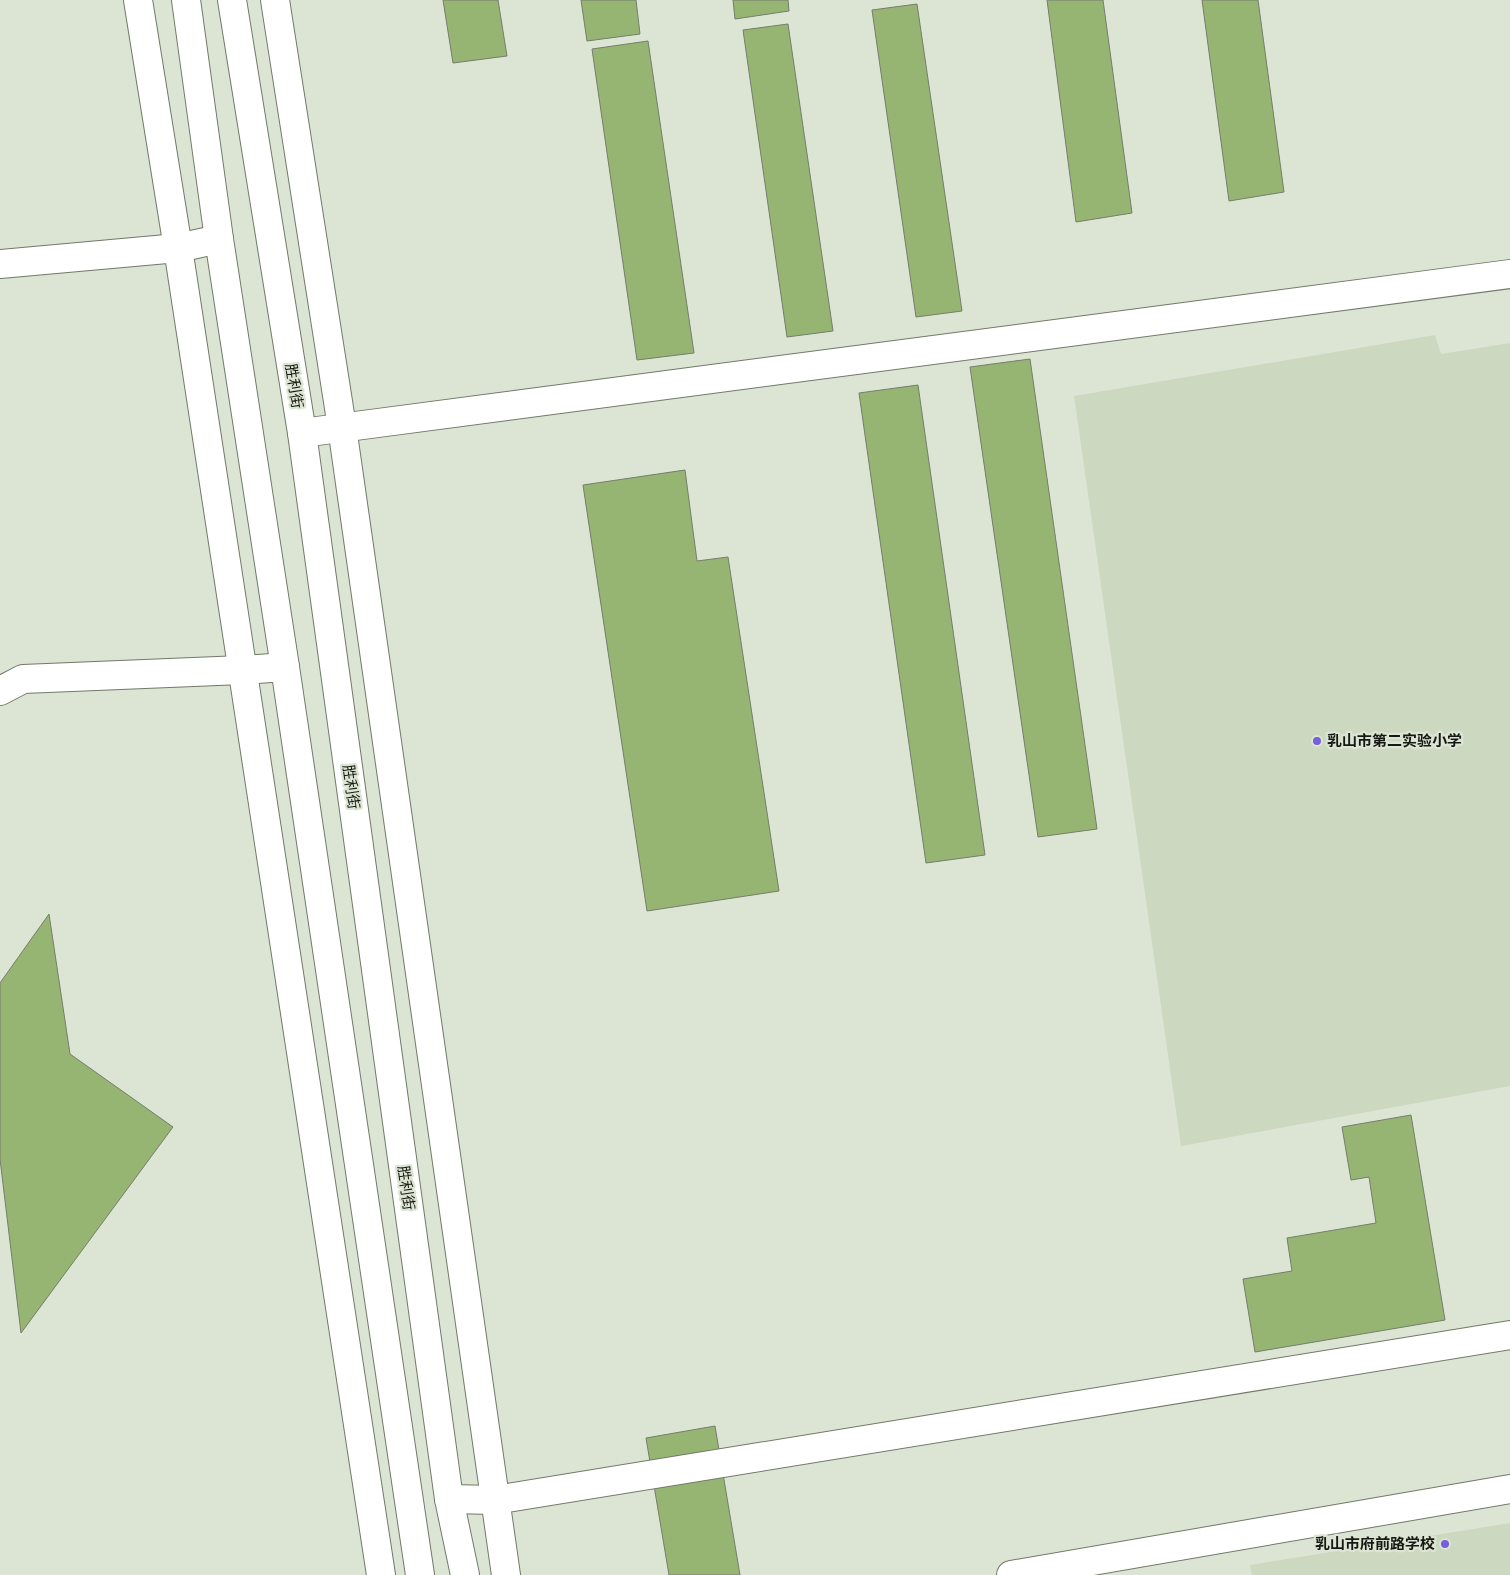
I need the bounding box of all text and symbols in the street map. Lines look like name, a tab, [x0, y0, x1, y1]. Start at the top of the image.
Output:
street label: 胜利街	[282, 362, 307, 410]
place label: 乳山市第二实验小学	[1327, 731, 1462, 750]
marker: 乳山市第二实验小学	[1311, 735, 1323, 747]
street label: 胜利街	[339, 763, 364, 811]
street label: 胜利街	[394, 1164, 419, 1212]
place label: 乳山市府前路学校	[1315, 1534, 1435, 1553]
marker: 乳山市府前路学校	[1439, 1538, 1451, 1550]

